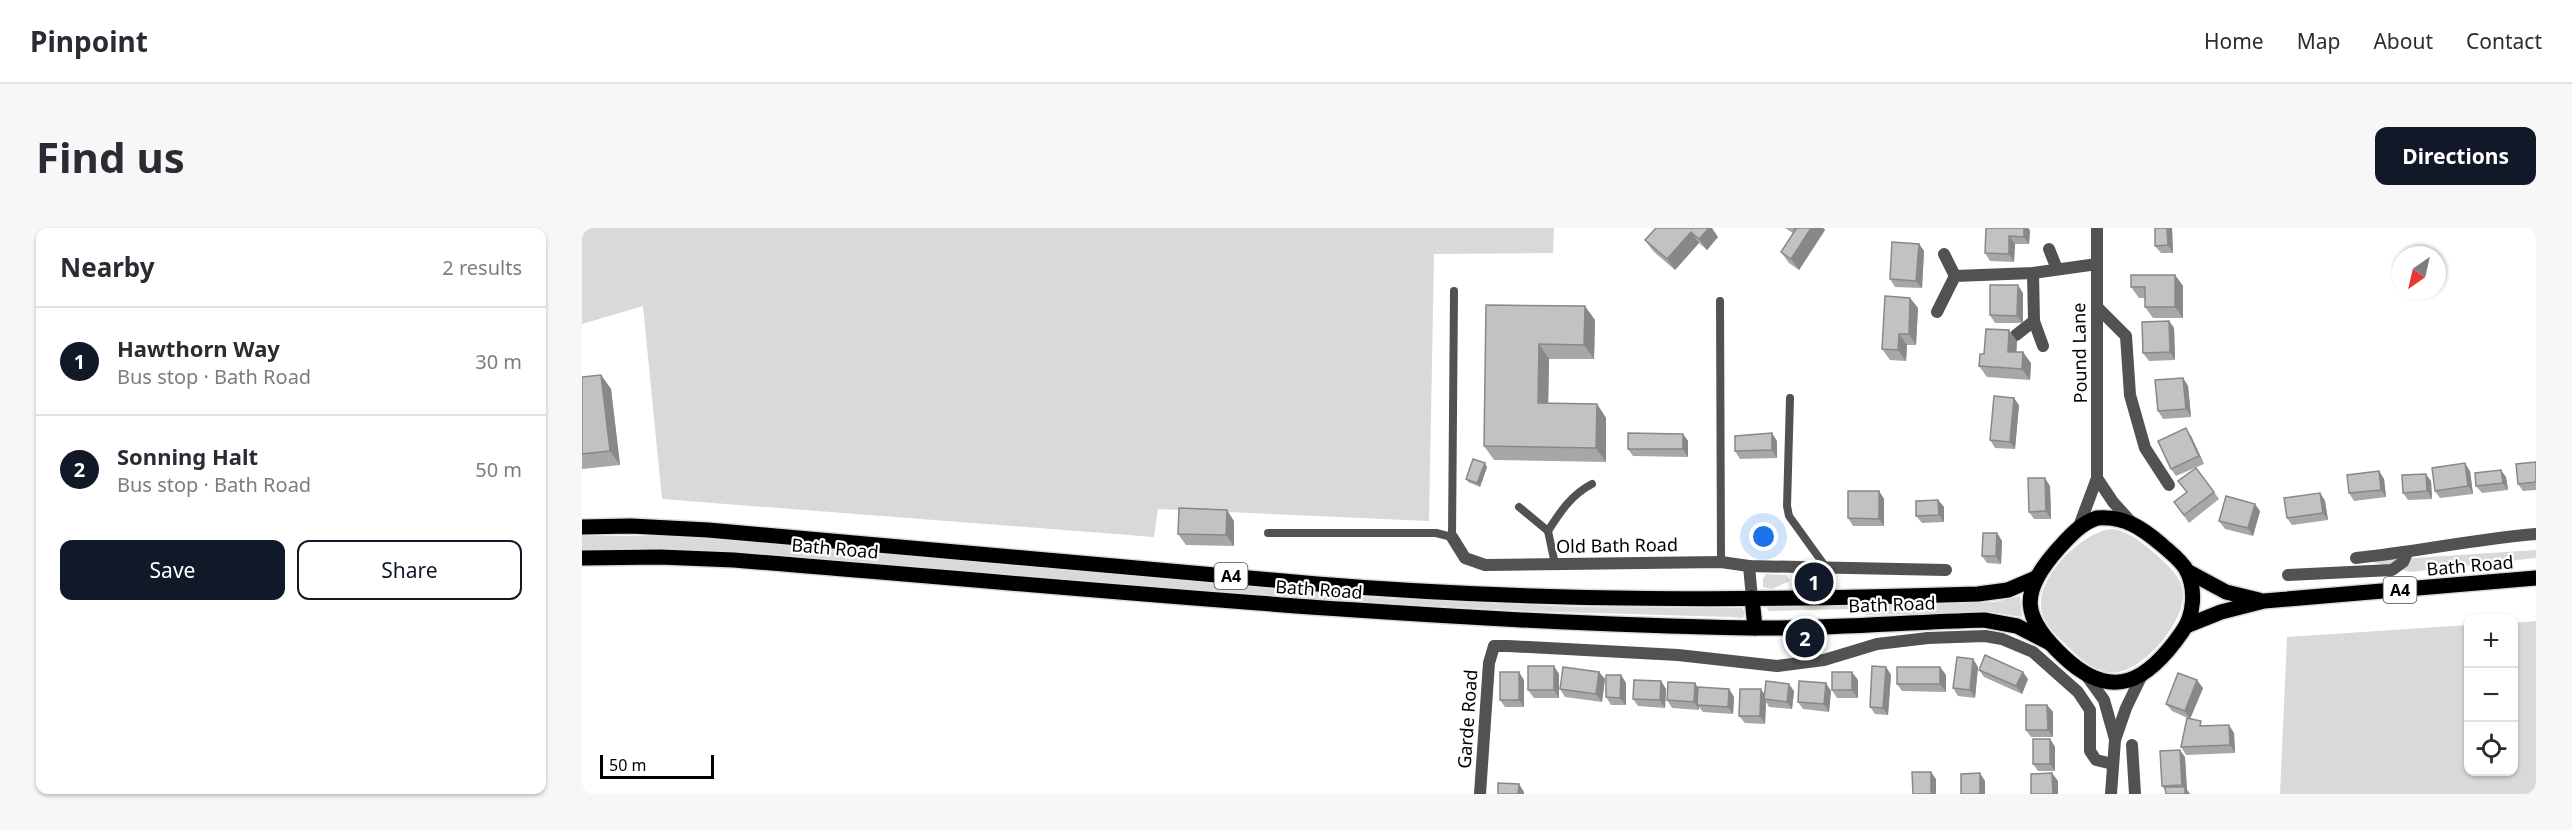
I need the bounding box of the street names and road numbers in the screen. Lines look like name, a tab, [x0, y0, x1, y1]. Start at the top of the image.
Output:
street label: Pound Lane	[2066, 303, 2092, 403]
street label: Bath Road	[790, 532, 880, 564]
street label: Old Bath Road	[1556, 532, 1678, 558]
street label: Bath Road	[2425, 549, 2515, 581]
road number: A4	[1214, 563, 1248, 589]
street label: Bath Road	[1275, 574, 1363, 604]
road number: A4	[2384, 577, 2416, 603]
street label: Bath Road	[1848, 590, 1936, 618]
street label: Garde Road	[1452, 669, 1482, 769]

